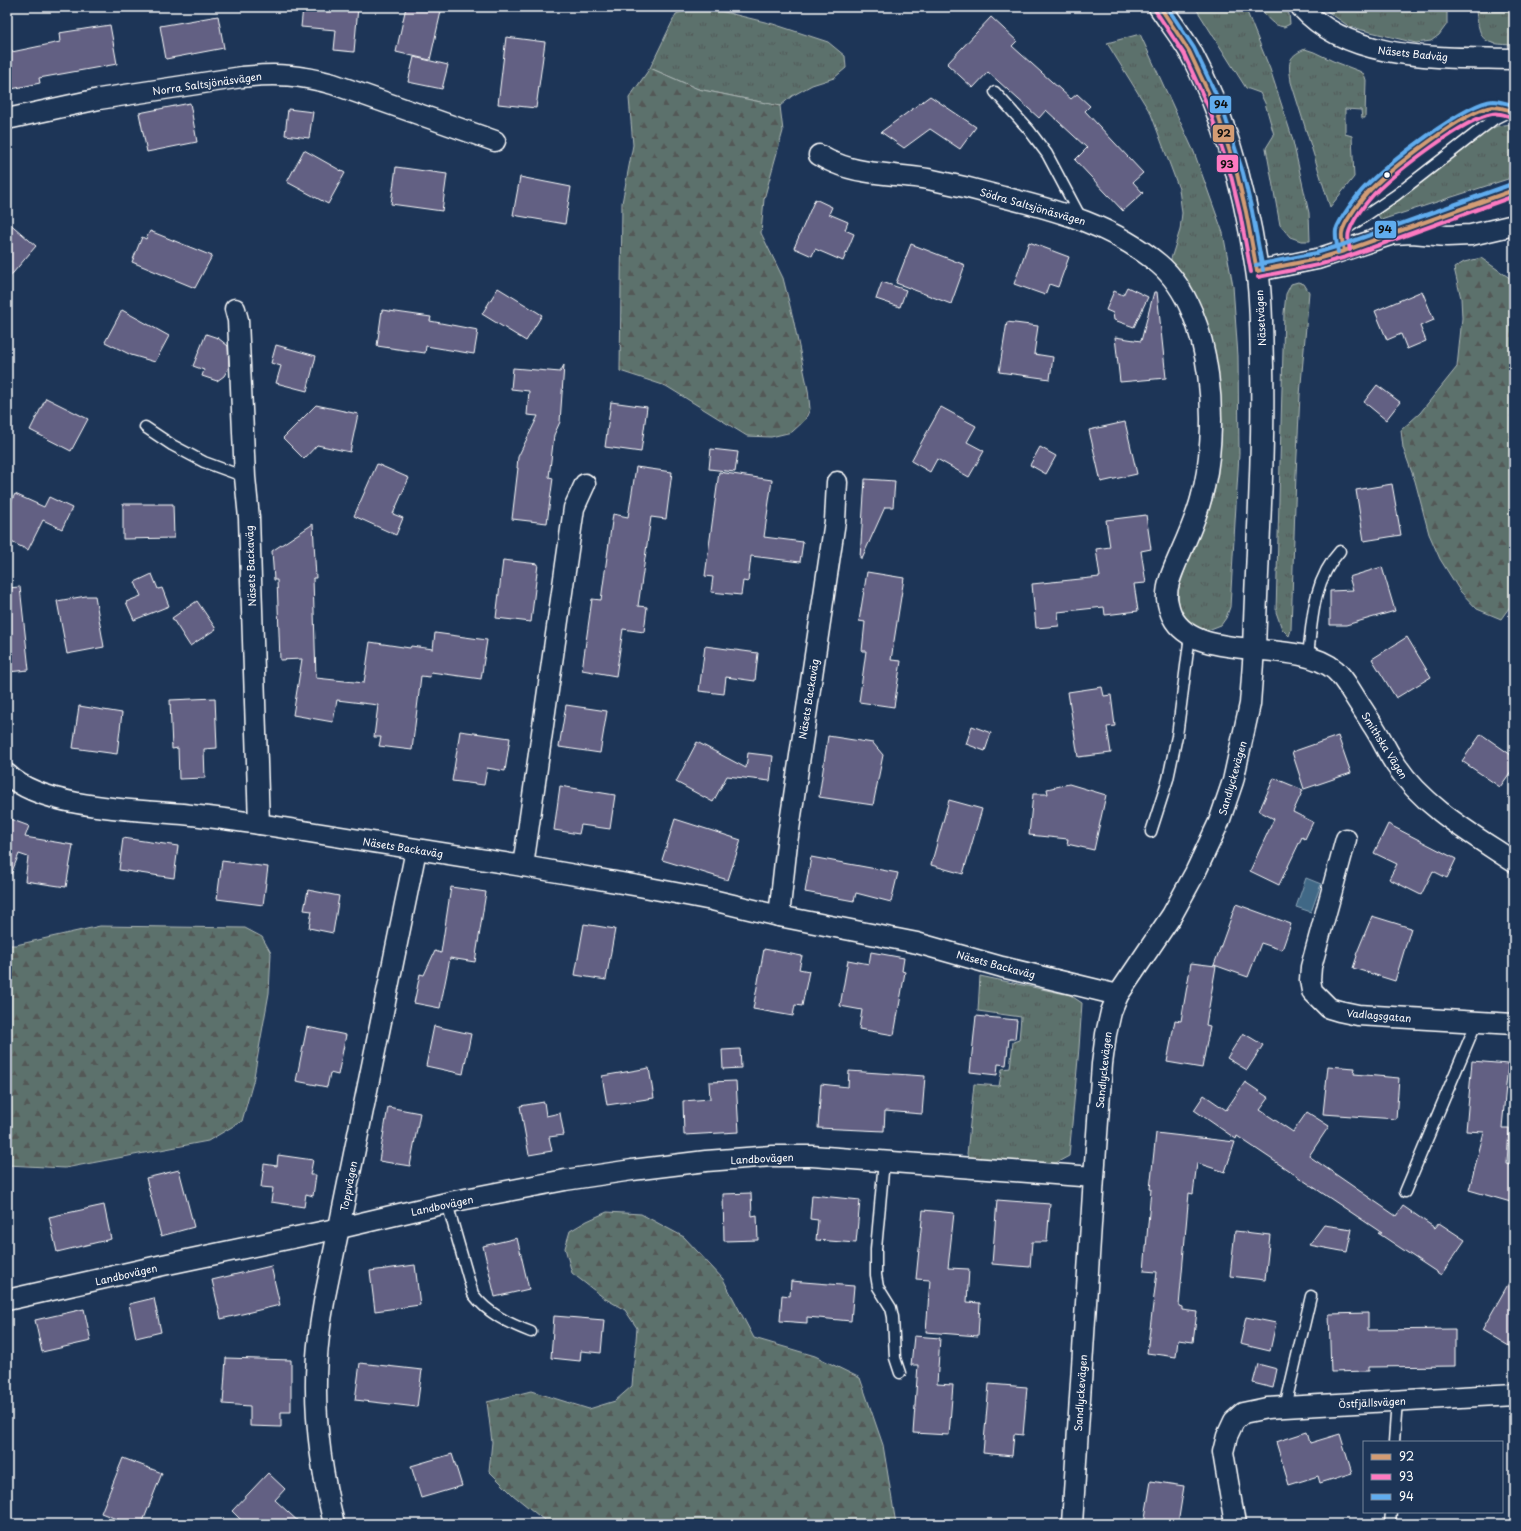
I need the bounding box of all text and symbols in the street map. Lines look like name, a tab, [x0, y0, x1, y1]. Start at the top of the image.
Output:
street label: Näsets Badväg	[1377, 42, 1449, 64]
street label: Norra Saltsjönäsvägen	[151, 68, 263, 98]
line badge: 94	[1209, 95, 1232, 114]
text: 94	[1214, 95, 1229, 112]
line badge: 92	[1212, 124, 1235, 143]
text: 92	[1217, 124, 1231, 141]
line badge: 93	[1216, 154, 1239, 173]
text: 93	[1220, 155, 1234, 172]
unlabelled marker	[1382, 170, 1392, 180]
street label: Södra Saltsjönäsvägen	[978, 184, 1088, 228]
line badge: 94	[1374, 220, 1397, 239]
text: 94	[1378, 220, 1393, 237]
street label: Näsetvägen	[1251, 290, 1269, 346]
street label: Näsets Backaväg	[241, 525, 259, 607]
street label: Näsets Backaväg	[794, 658, 822, 740]
street label: Smithska Vägen	[1358, 709, 1412, 781]
street label: Sandlyckevägen	[1214, 739, 1251, 817]
street label: Näsets Backaväg	[362, 833, 444, 861]
street label: Näsets Backaväg	[955, 946, 1037, 982]
street label: Vadlagsgatan	[1346, 1005, 1412, 1025]
street label: Sandlyckevägen	[1092, 1031, 1115, 1109]
street label: Landbovägen	[730, 1149, 794, 1167]
street label: Toppvägen	[336, 1160, 360, 1212]
street label: Landbovägen	[410, 1191, 474, 1219]
street label: Landbovägen	[94, 1260, 158, 1288]
street label: Sandlyckevägen	[1070, 1354, 1091, 1432]
street label: Östfjällsvägen	[1338, 1393, 1406, 1411]
legend	[1363, 1441, 1503, 1513]
text: 92	[1399, 1447, 1414, 1465]
text: 93	[1399, 1467, 1414, 1485]
text: 94	[1399, 1487, 1414, 1505]

